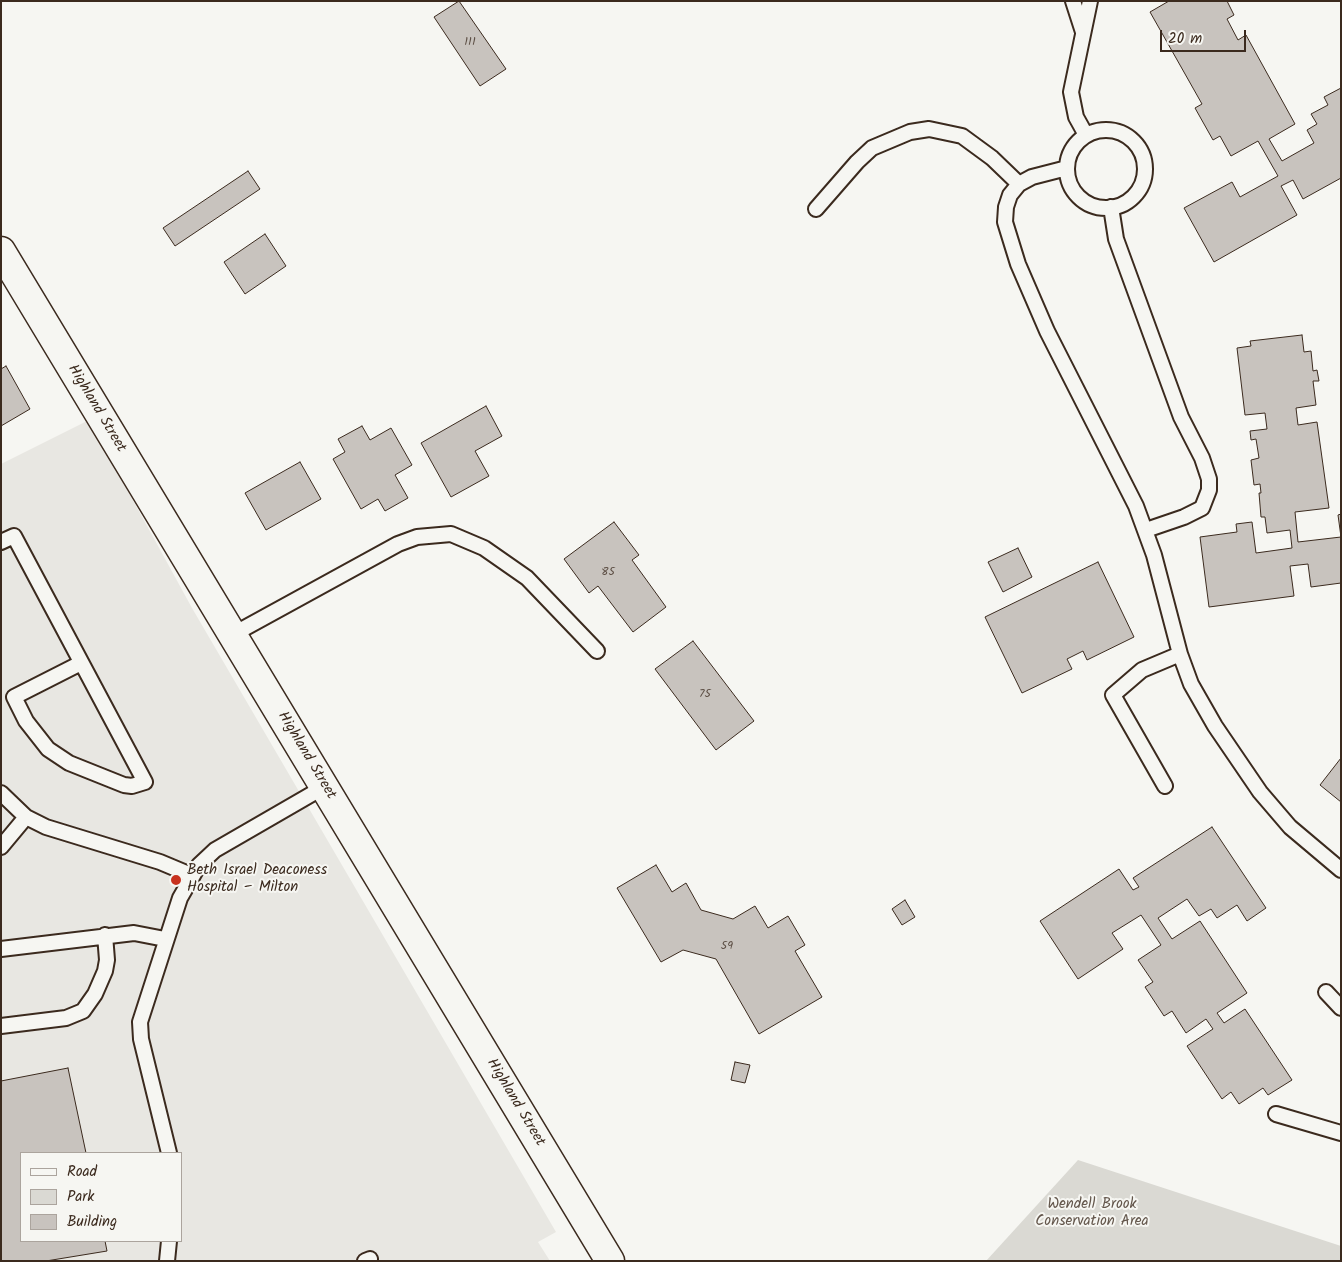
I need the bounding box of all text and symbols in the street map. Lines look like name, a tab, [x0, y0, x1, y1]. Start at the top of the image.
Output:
scale bar	[1162, 20, 1248, 52]
text: 20 m	[1168, 27, 1202, 51]
house number: 111	[464, 36, 476, 50]
street label: Highland Street	[63, 362, 129, 456]
house number: 85	[601, 566, 615, 580]
house number: 75	[699, 688, 711, 702]
street label: Highland Street	[273, 709, 339, 803]
place label: Beth Israel Deaconess Hospital – Milton	[187, 862, 327, 897]
marker: Beth Israel Deaconess Hospital – Milton	[169, 873, 183, 887]
house number: 59	[721, 940, 733, 954]
street label: Highland Street	[482, 1056, 548, 1150]
legend	[20, 1152, 182, 1242]
text: Road	[67, 1160, 97, 1184]
text: Park	[67, 1185, 94, 1209]
park label: Wendell Brook Conservation Area	[1035, 1196, 1149, 1231]
text: Building	[67, 1210, 117, 1234]

